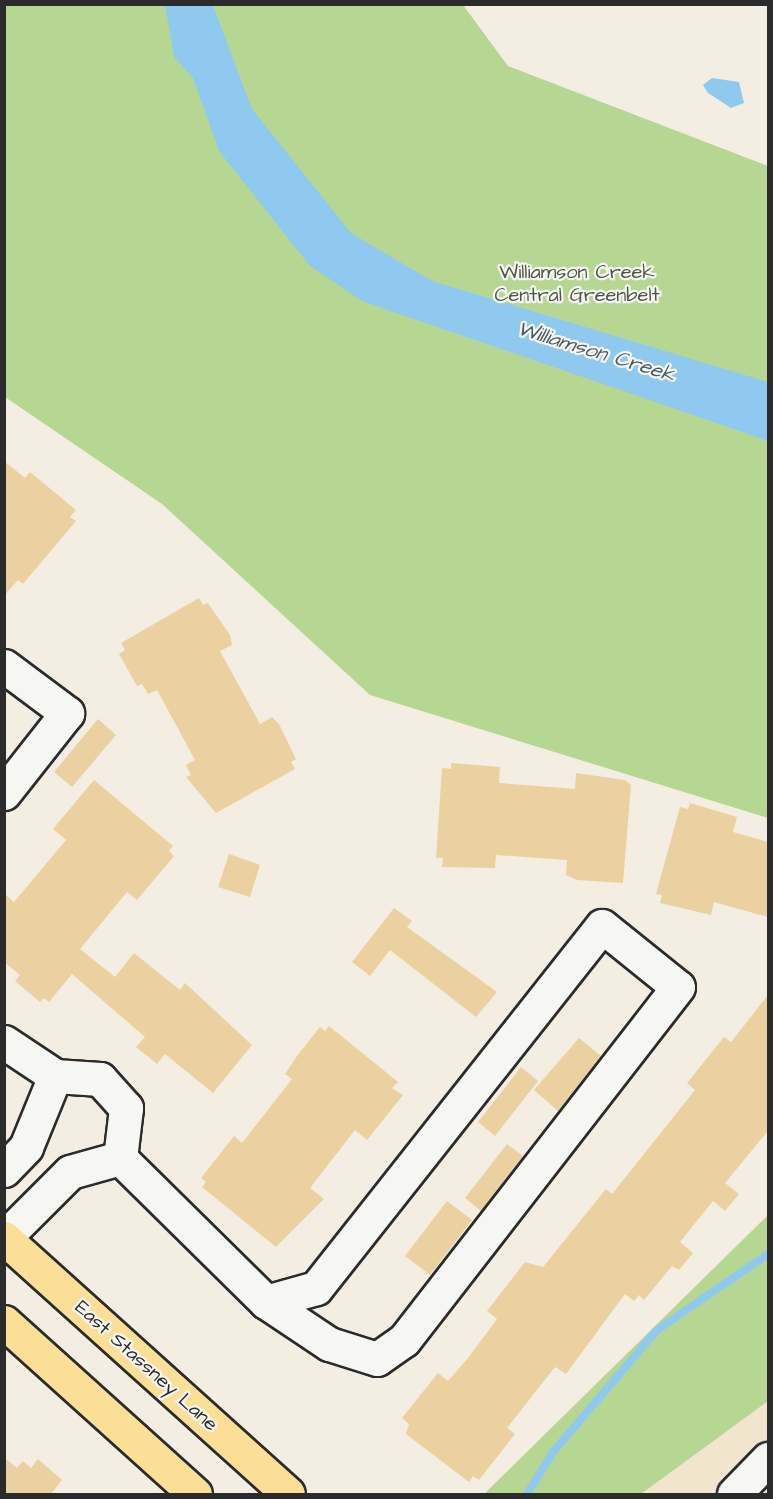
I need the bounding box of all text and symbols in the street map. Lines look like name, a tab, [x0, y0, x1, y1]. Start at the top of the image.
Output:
park label: Williamson Creek Central Greenbelt	[494, 261, 660, 308]
water label: Williamson Creek	[514, 316, 678, 388]
street label: East Stassney Lane	[70, 1296, 222, 1436]

